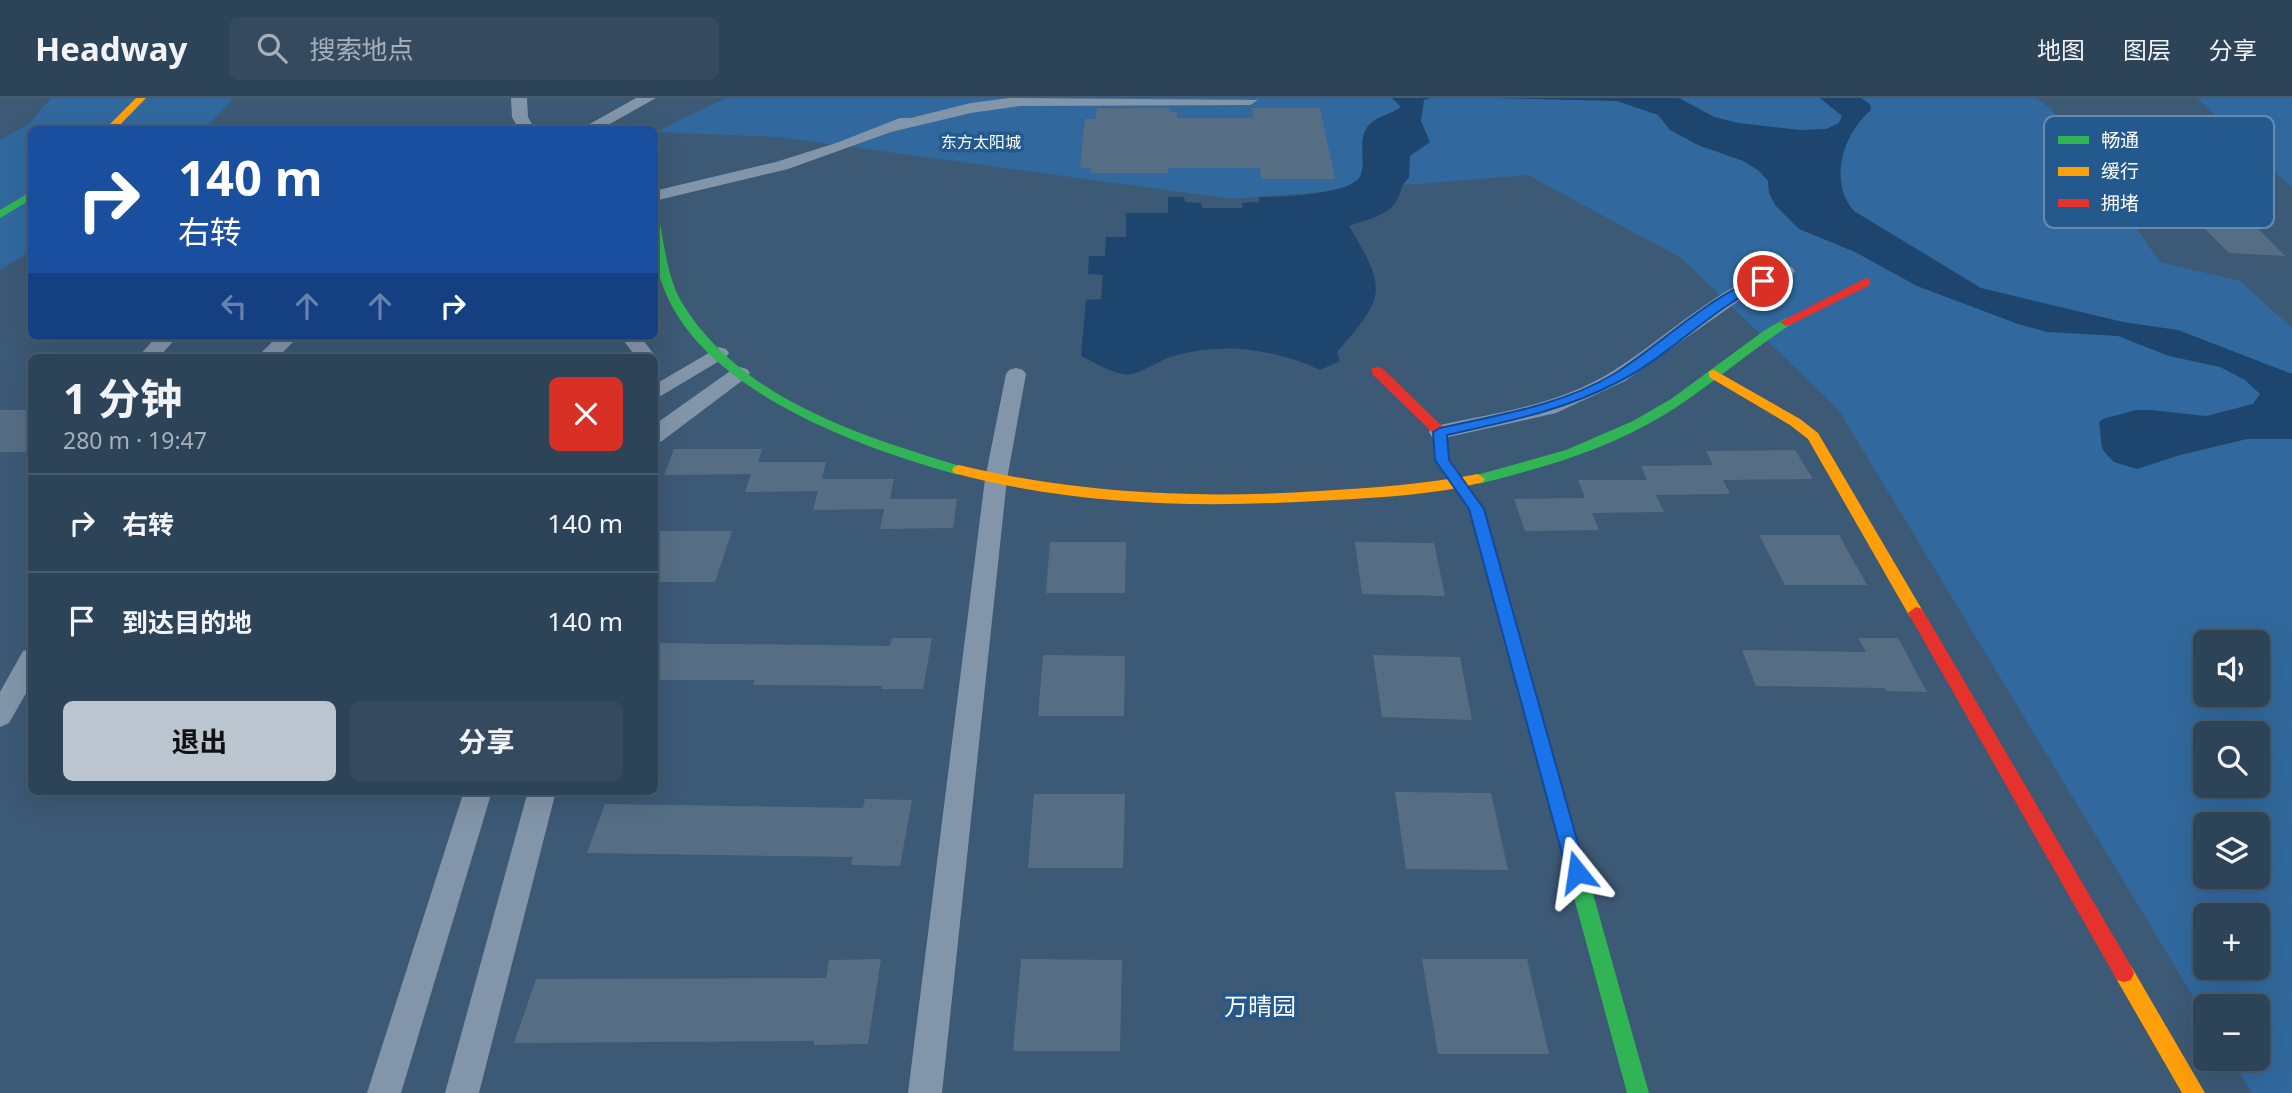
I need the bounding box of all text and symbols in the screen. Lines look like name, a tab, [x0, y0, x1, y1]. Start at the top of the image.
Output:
search box	[229, 17, 719, 80]
text: Headway	[35, 26, 187, 71]
icon: search	[253, 29, 291, 67]
text: 搜索地点	[309, 31, 413, 67]
text: 地图	[2037, 33, 2085, 66]
text: 图层	[2123, 33, 2171, 66]
text: 分享	[2209, 33, 2257, 66]
legend	[2044, 116, 2274, 228]
text: 畅通	[2101, 127, 2139, 153]
district label: 东方太阳城	[941, 131, 1021, 153]
text: 140 m	[178, 144, 323, 210]
icon: right	[63, 154, 154, 245]
text: 缓行	[2101, 158, 2139, 184]
text: 拥堵	[2101, 190, 2139, 216]
text: 右转	[178, 210, 242, 253]
pin	[1733, 251, 1793, 311]
icon: arrive	[1744, 262, 1782, 300]
icon: left	[215, 287, 253, 325]
icon: ahead	[288, 287, 326, 325]
icon: ahead	[361, 287, 399, 325]
icon: right	[434, 287, 472, 325]
text: 1 分钟	[63, 369, 182, 426]
button: close	[549, 377, 623, 451]
text: 280 m · 19:47	[63, 424, 207, 456]
icon: right	[63, 504, 101, 542]
text: 140 m	[547, 505, 623, 541]
text: 右转	[122, 506, 174, 542]
icon: arrive	[63, 602, 101, 640]
text: 140 m	[547, 603, 623, 639]
text: 到达目的地	[122, 604, 252, 640]
map controls	[2193, 630, 2270, 1071]
button: sound	[2193, 630, 2270, 707]
button: 退出	[63, 701, 336, 781]
button: 分享	[350, 701, 623, 781]
button: search	[2193, 721, 2270, 798]
button: layers	[2193, 812, 2270, 889]
position arrow	[1540, 835, 1614, 909]
button: +	[2193, 903, 2270, 980]
district label: 万晴园	[1224, 989, 1296, 1022]
button: −	[2193, 994, 2270, 1071]

